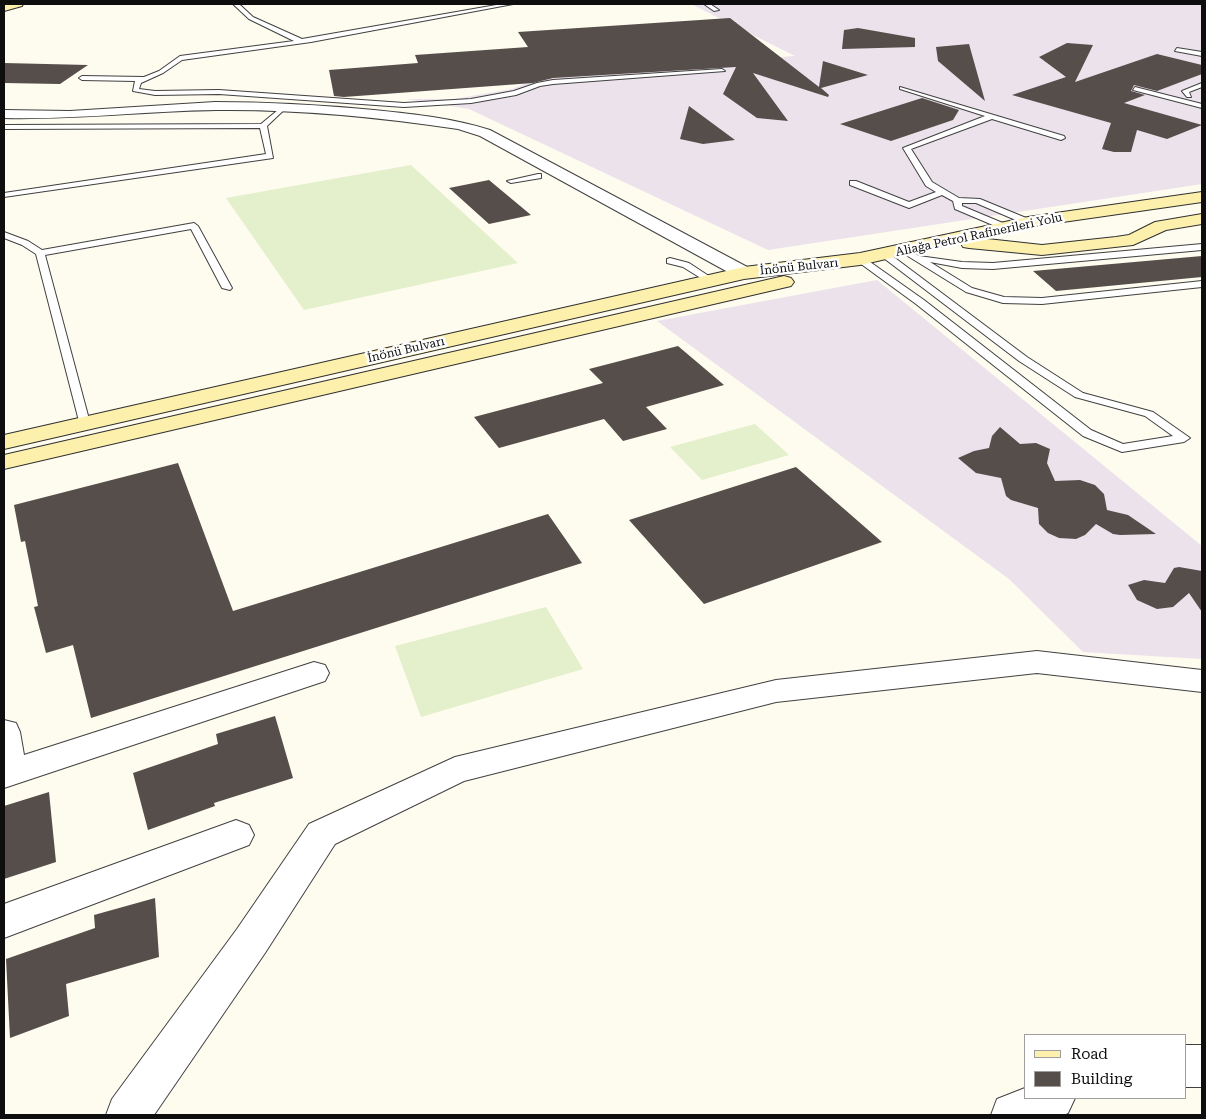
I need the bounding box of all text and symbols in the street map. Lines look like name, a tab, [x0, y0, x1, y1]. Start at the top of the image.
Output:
street label: Aliağa Petrol Rafinerileri Yolu	[894, 210, 1064, 260]
street label: İnönü Bulvarı	[759, 256, 839, 278]
street label: İnönü Bulvarı	[366, 334, 446, 366]
legend	[1024, 1034, 1186, 1099]
text: Road	[1071, 1045, 1108, 1063]
text: Building	[1071, 1070, 1132, 1088]

